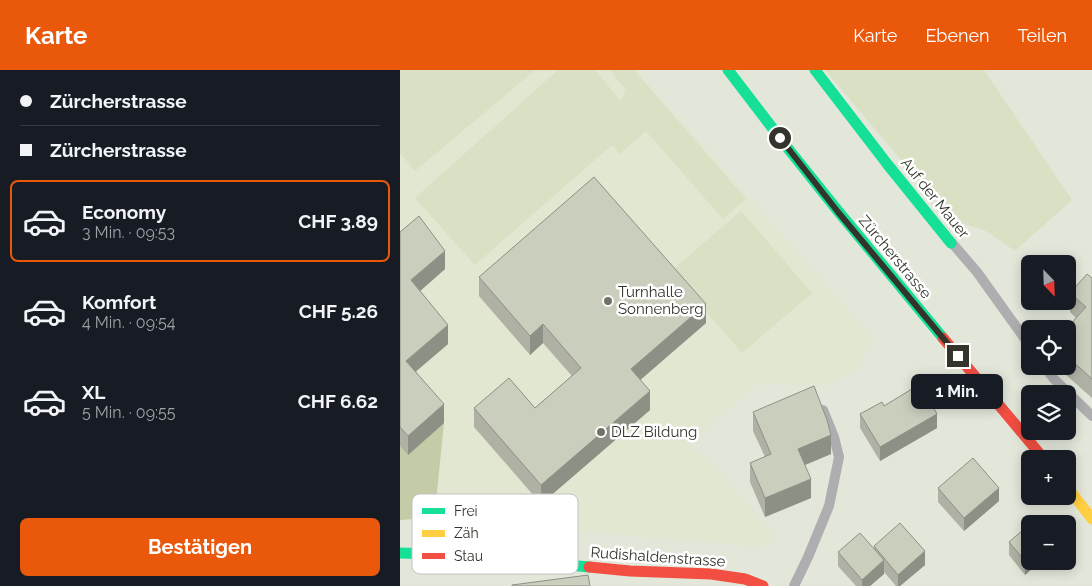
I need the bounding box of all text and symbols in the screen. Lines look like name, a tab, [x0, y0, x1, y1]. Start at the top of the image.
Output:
text: Karte	[25, 21, 87, 50]
text: Karte	[853, 25, 897, 46]
text: Ebenen	[925, 25, 990, 46]
text: Teilen	[1018, 25, 1067, 46]
text: Zürcherstrasse	[50, 90, 187, 112]
route start	[769, 127, 791, 149]
text: Zürcherstrasse	[50, 139, 187, 161]
street label: Auf der Mauer	[897, 154, 973, 242]
icon: car	[22, 199, 67, 244]
text: Economy	[82, 201, 166, 223]
text: CHF 3.89	[298, 210, 378, 232]
street label: Zürcherstrasse	[855, 212, 935, 302]
text: 3 Min. · 09:53	[82, 223, 175, 242]
north arrow	[1021, 255, 1076, 310]
map controls	[1021, 255, 1076, 570]
place label: Turnhalle Sonnenberg	[618, 283, 703, 318]
icon: car	[22, 289, 67, 334]
text: Komfort	[82, 291, 156, 313]
marker: Turnhalle Sonnenberg	[602, 295, 614, 307]
text: CHF 5.26	[299, 300, 378, 322]
text: 4 Min. · 09:54	[82, 313, 176, 332]
button: locate	[1021, 320, 1076, 375]
route end	[947, 345, 969, 367]
callout: 1 Min.	[912, 374, 1004, 408]
icon: car	[22, 379, 67, 424]
text: XL	[82, 381, 105, 403]
text: 1 Min.	[936, 382, 978, 401]
button: layers	[1021, 385, 1076, 440]
text: CHF 6.62	[298, 390, 378, 412]
text: 5 Min. · 09:55	[82, 403, 175, 422]
place label: DLZ Bildung	[611, 423, 697, 441]
marker: DLZ Bildung	[595, 426, 607, 438]
button: +	[1021, 450, 1076, 505]
legend	[412, 494, 578, 574]
text: Frei	[454, 503, 478, 519]
button: −	[1021, 515, 1076, 570]
button: Bestätigen	[20, 518, 380, 576]
text: Zäh	[454, 525, 479, 541]
street label: Rudishaldenstrasse	[590, 543, 726, 571]
text: Stau	[454, 548, 483, 564]

